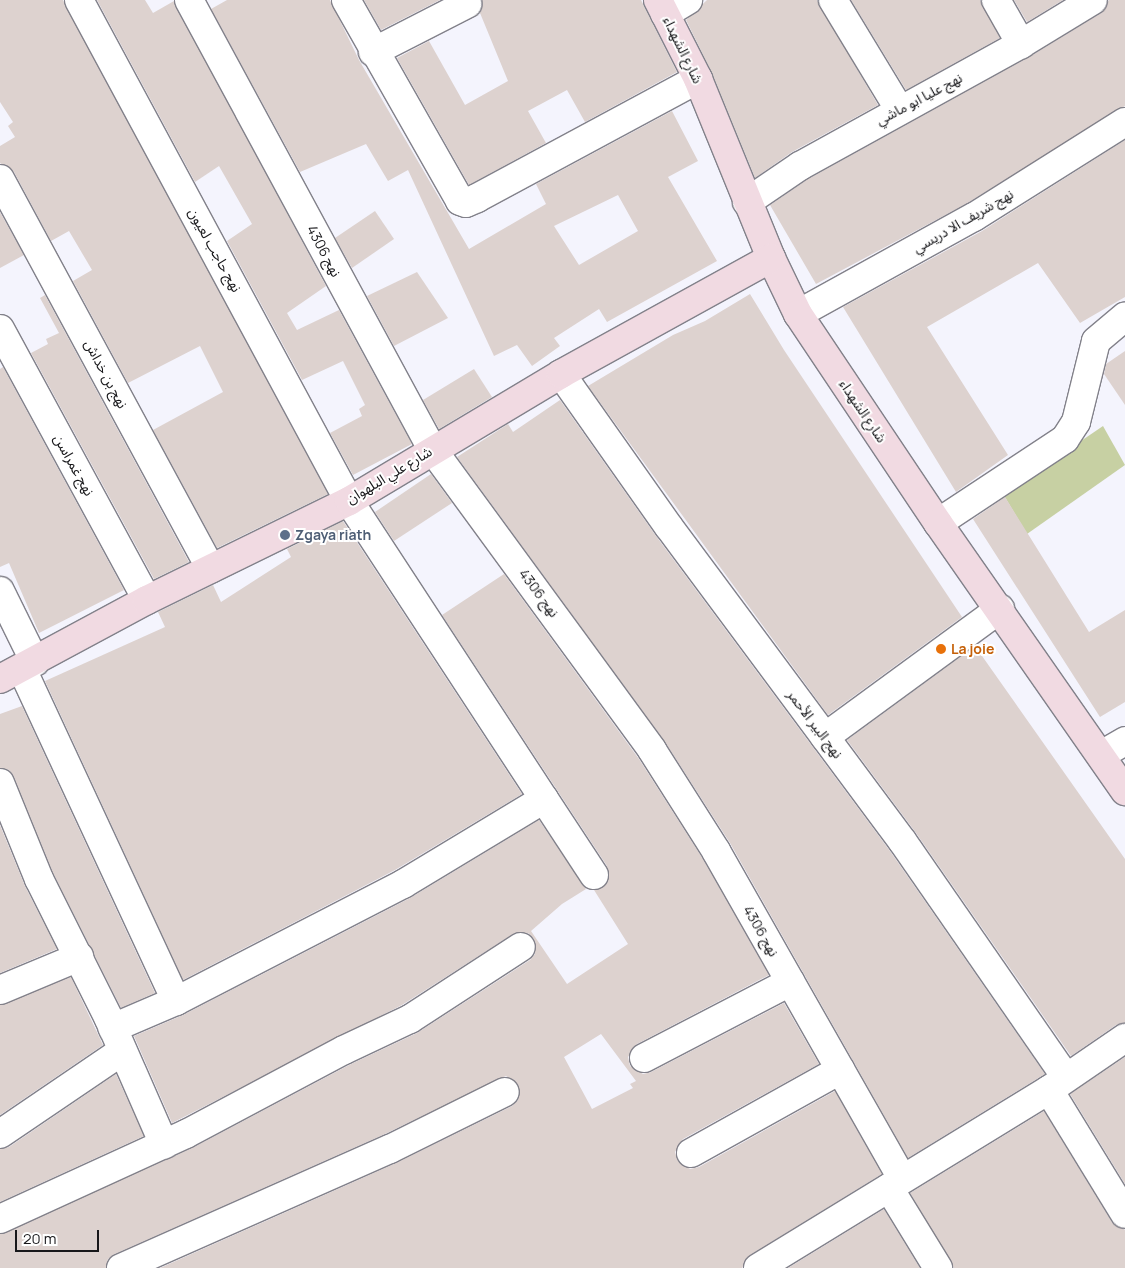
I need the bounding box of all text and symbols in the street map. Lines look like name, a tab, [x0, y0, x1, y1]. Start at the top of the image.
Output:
street label: شارع الشهداء	[660, 14, 706, 86]
street label: نهج عليا ابو ماشي	[873, 69, 965, 129]
street label: نهج شريف الا دريسي	[910, 185, 1016, 257]
street label: نهج حاجب لعيون	[185, 205, 245, 295]
street label: نهج 4306	[303, 222, 345, 280]
street label: نهج بن خداش	[81, 337, 131, 411]
street label: شارع الشهداء	[836, 376, 890, 446]
street label: نهج غمراسن	[50, 431, 98, 499]
street label: شارع علي البلهوان	[343, 443, 435, 507]
place label: Zgaya riath	[295, 527, 371, 543]
marker: Zgaya riath	[279, 529, 291, 541]
street label: نهج 4306	[515, 566, 563, 620]
place label: La joie	[951, 641, 994, 657]
marker: La joie	[935, 643, 947, 655]
street label: نهج البير الأحمر	[784, 686, 846, 762]
street label: نهج 4306	[740, 903, 782, 959]
scale bar	[18, 1220, 101, 1252]
text: 20 m	[23, 1228, 56, 1249]

